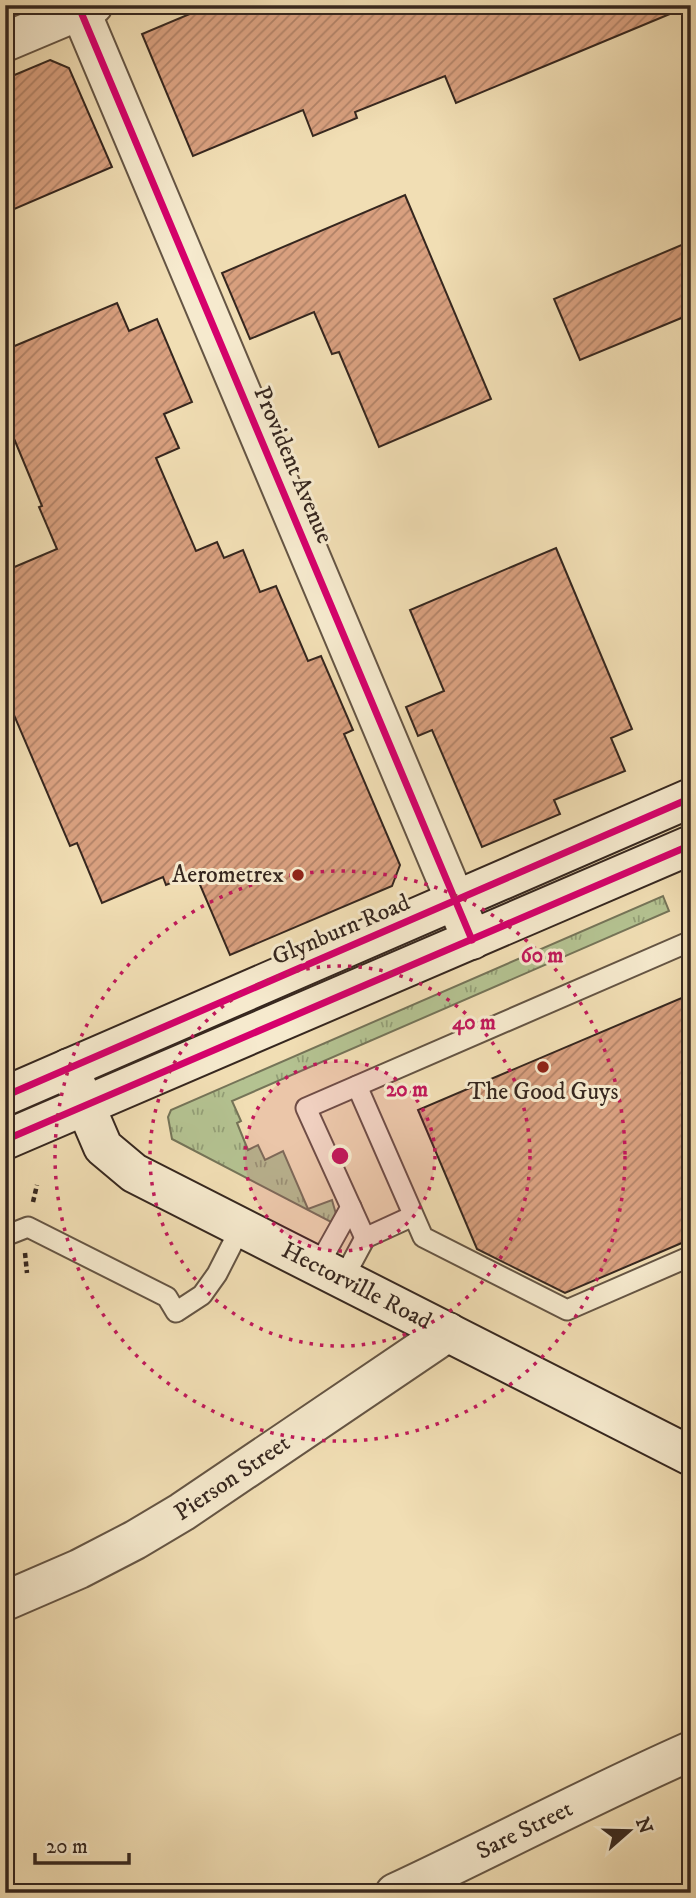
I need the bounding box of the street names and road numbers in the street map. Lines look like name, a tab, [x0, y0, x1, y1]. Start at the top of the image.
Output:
street label: Provident Avenue	[246, 382, 340, 548]
street label: Glynburn Road	[268, 888, 414, 972]
street label: Hectorville Road	[276, 1235, 437, 1337]
street label: Pierson Street	[169, 1428, 296, 1528]
street label: Sare Street	[471, 1794, 578, 1867]

